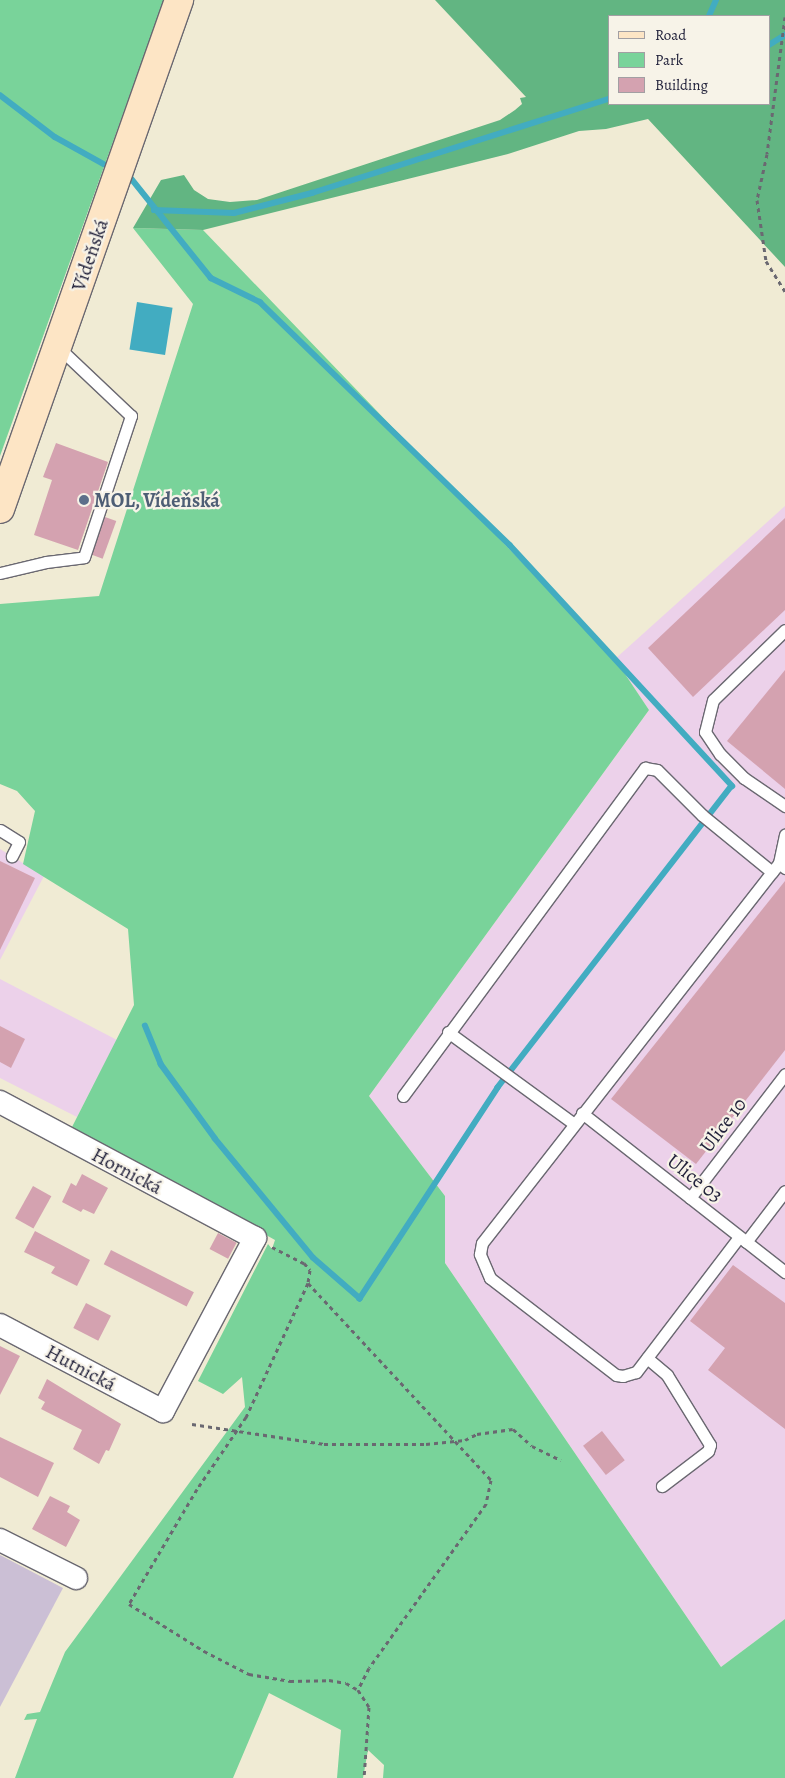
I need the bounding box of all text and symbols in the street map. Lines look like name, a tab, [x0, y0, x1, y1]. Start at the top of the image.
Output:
legend	[608, 15, 770, 105]
text: Road	[655, 25, 686, 45]
text: Park	[655, 50, 683, 70]
text: Building	[655, 75, 708, 95]
street label: Vídeňská	[66, 216, 114, 294]
place label: MOL, Vídeňská	[94, 488, 220, 512]
marker: MOL, Vídeňská	[78, 494, 90, 506]
street label: Ulice 10	[695, 1093, 751, 1157]
street label: Hornická	[88, 1143, 166, 1199]
street label: Ulice 03	[662, 1149, 728, 1207]
street label: Hutnická	[42, 1339, 120, 1397]

